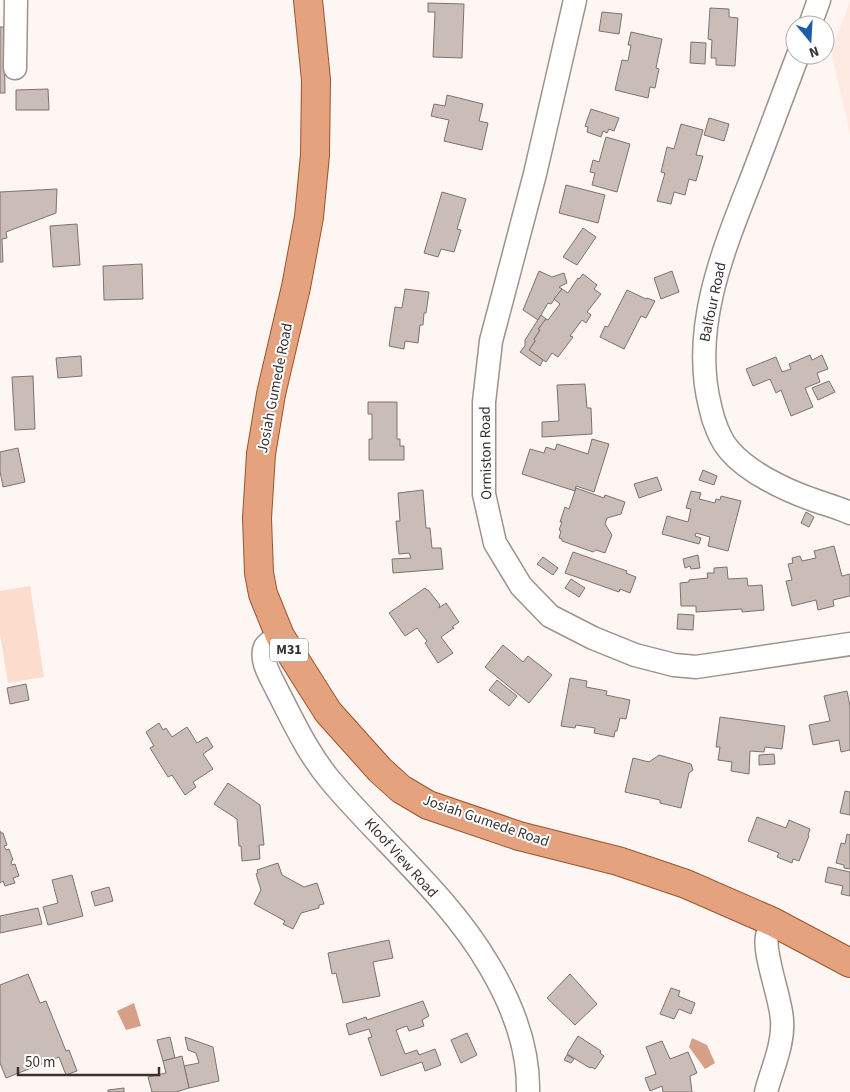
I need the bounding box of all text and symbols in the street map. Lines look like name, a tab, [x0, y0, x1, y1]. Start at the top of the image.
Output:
north arrow	[785, 15, 835, 65]
text: N	[806, 40, 821, 62]
street label: Balfour Road	[694, 260, 732, 344]
street label: Josiah Gumede Road	[252, 321, 298, 455]
street label: Ormiston Road	[475, 406, 497, 500]
road number: M31	[270, 638, 308, 662]
street label: Josiah Gumede Road	[420, 790, 552, 852]
street label: Kloof View Road	[359, 813, 443, 903]
scale bar	[18, 1044, 159, 1076]
text: 50 m	[25, 1052, 55, 1073]

